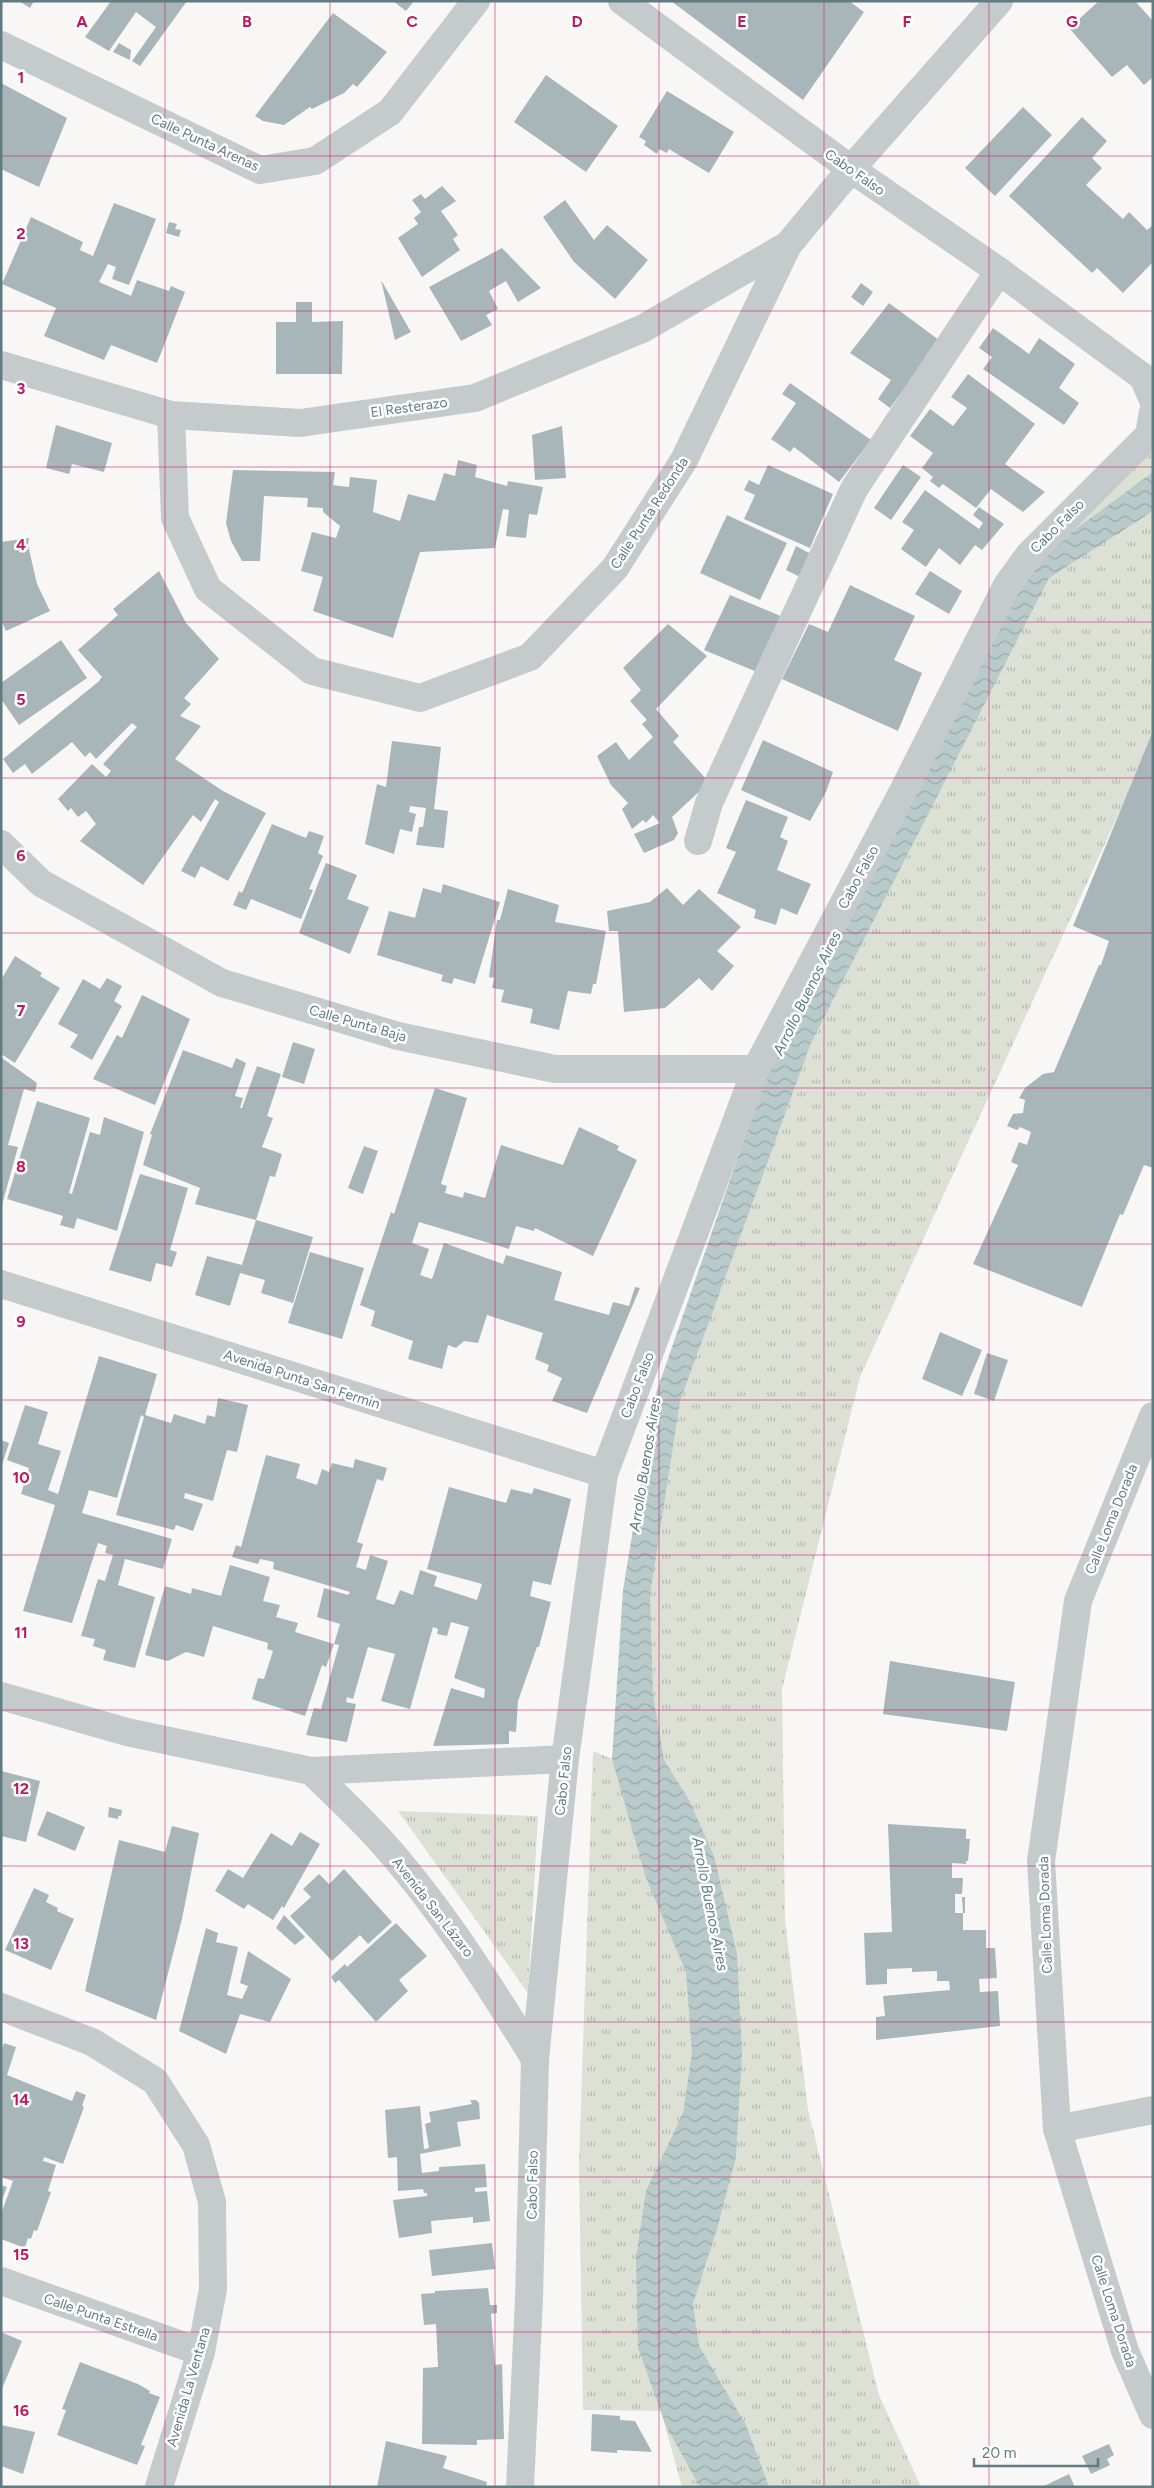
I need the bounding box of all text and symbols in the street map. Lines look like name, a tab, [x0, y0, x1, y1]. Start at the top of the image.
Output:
text: A	[76, 12, 88, 31]
text: B	[242, 12, 252, 31]
text: C	[406, 12, 418, 31]
text: D	[571, 12, 583, 31]
text: E	[737, 12, 747, 31]
text: F	[903, 12, 912, 31]
text: G	[1066, 12, 1078, 31]
text: 1	[18, 68, 24, 87]
street label: Calle Punta Arenas	[148, 110, 262, 175]
street label: Cabo Falso	[821, 146, 888, 199]
text: 2	[16, 224, 26, 243]
text: 3	[17, 379, 26, 398]
street label: El Resterazo	[369, 394, 449, 421]
street label: Calle Punta Redonda	[607, 454, 692, 572]
street label: Cabo Falso	[1027, 496, 1088, 557]
text: 4	[16, 535, 26, 554]
text: 5	[16, 690, 26, 709]
street label: Cabo Falso	[835, 843, 882, 912]
text: 6	[16, 846, 26, 865]
water label: Arrollo Buenos Aires	[769, 928, 845, 1059]
text: 7	[17, 1001, 26, 1020]
street label: Calle Punta Baja	[307, 1001, 409, 1046]
text: 8	[16, 1157, 26, 1176]
text: 9	[16, 1312, 26, 1331]
street label: Avenida Punta San Fermin	[222, 1346, 382, 1413]
street label: Cabo Falso	[617, 1350, 658, 1421]
water label: Arrollo Buenos Aires	[625, 1395, 665, 1534]
street label: Calle Loma Dorada	[1082, 1462, 1141, 1577]
text: 10	[12, 1468, 30, 1487]
text: 11	[14, 1623, 28, 1642]
street label: Cabo Falso	[551, 1746, 576, 1816]
text: 12	[13, 1779, 29, 1798]
water label: Arrollo Buenos Aires	[688, 1835, 732, 1972]
street label: Avenida San Lázaro	[388, 1854, 477, 1961]
street label: Calle Loma Dorada	[1035, 1856, 1056, 1974]
text: 13	[13, 1934, 29, 1953]
text: 14	[13, 2090, 29, 2109]
street label: Cabo Falso	[523, 2150, 542, 2220]
text: 15	[13, 2245, 29, 2264]
street label: Calle Loma Dorada	[1087, 2253, 1140, 2370]
street label: Calle Punta Estrella	[41, 2290, 160, 2345]
street label: Avenida La Ventana	[163, 2325, 214, 2449]
text: 16	[13, 2401, 29, 2420]
scale bar	[974, 2436, 1098, 2468]
text: 20 m	[982, 2444, 1016, 2462]

